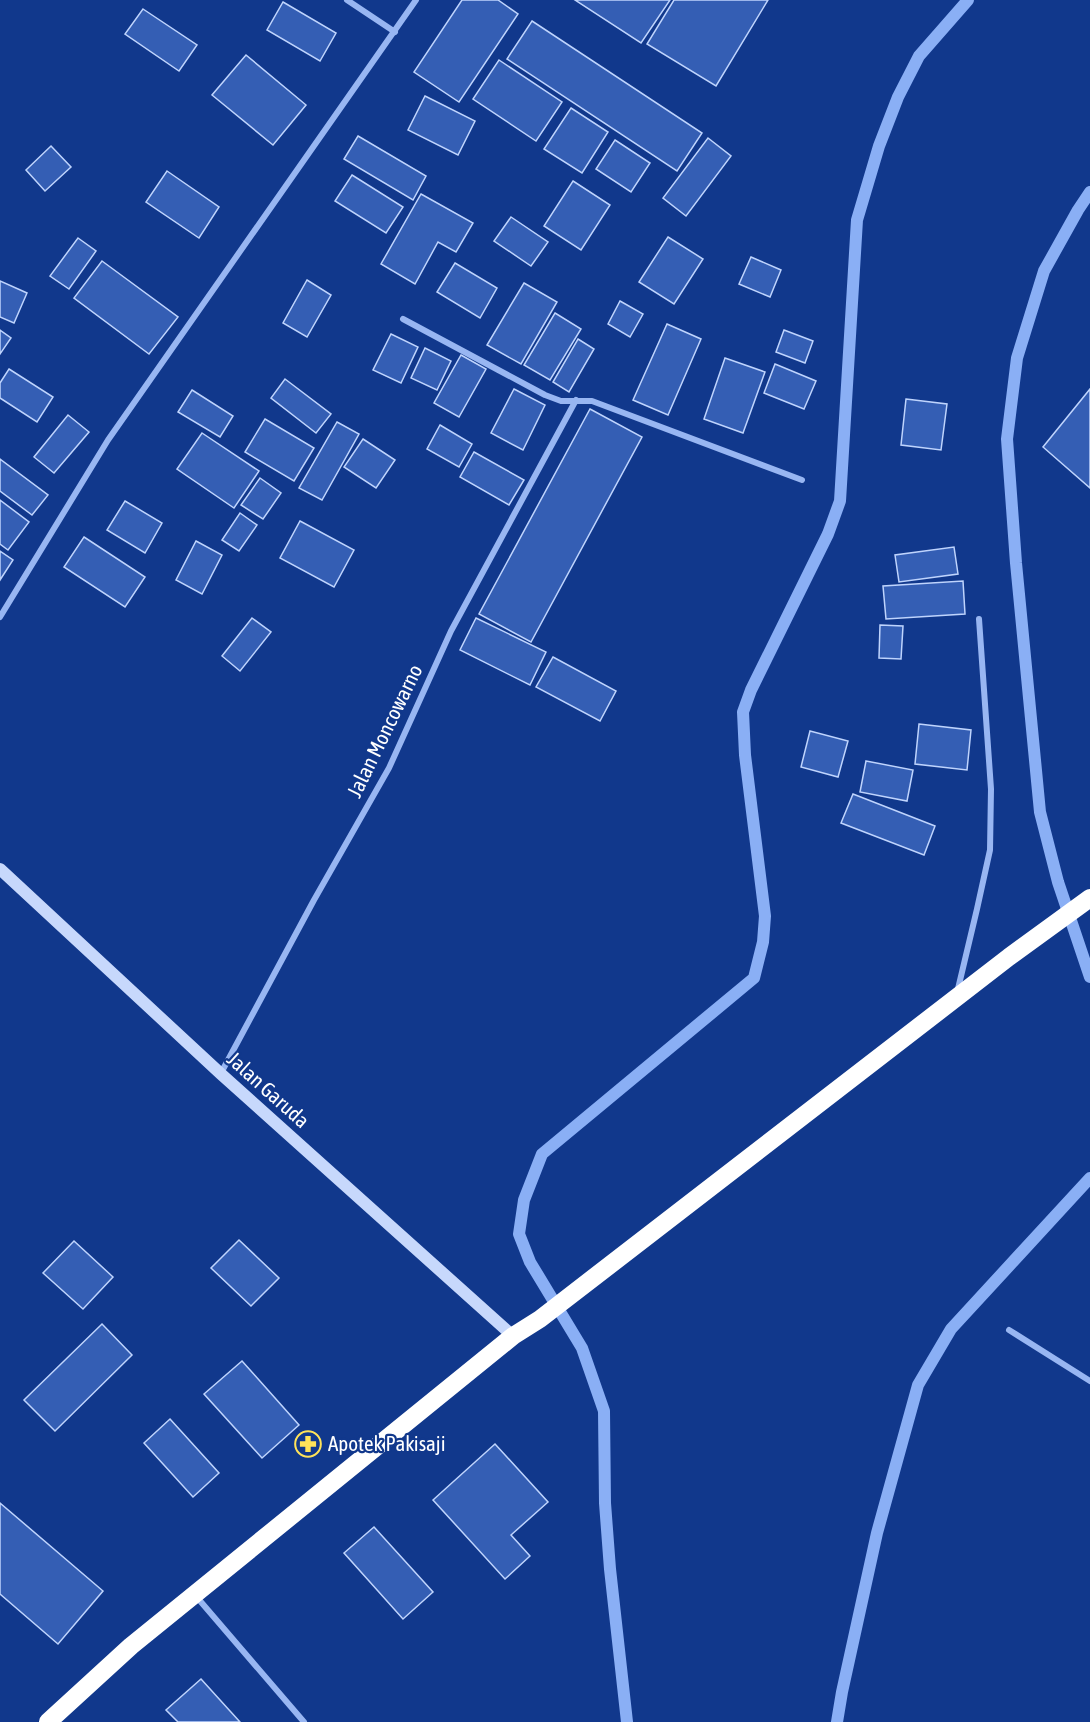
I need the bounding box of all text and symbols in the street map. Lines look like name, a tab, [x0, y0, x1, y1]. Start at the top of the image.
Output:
street label: Jalan Moncowarno	[342, 660, 427, 801]
street label: Jalan Garuda	[223, 1046, 315, 1132]
pharmacy icon: Apotek Pakisaji	[293, 1429, 323, 1459]
place label: Apotek Pakisaji	[328, 1431, 446, 1455]

